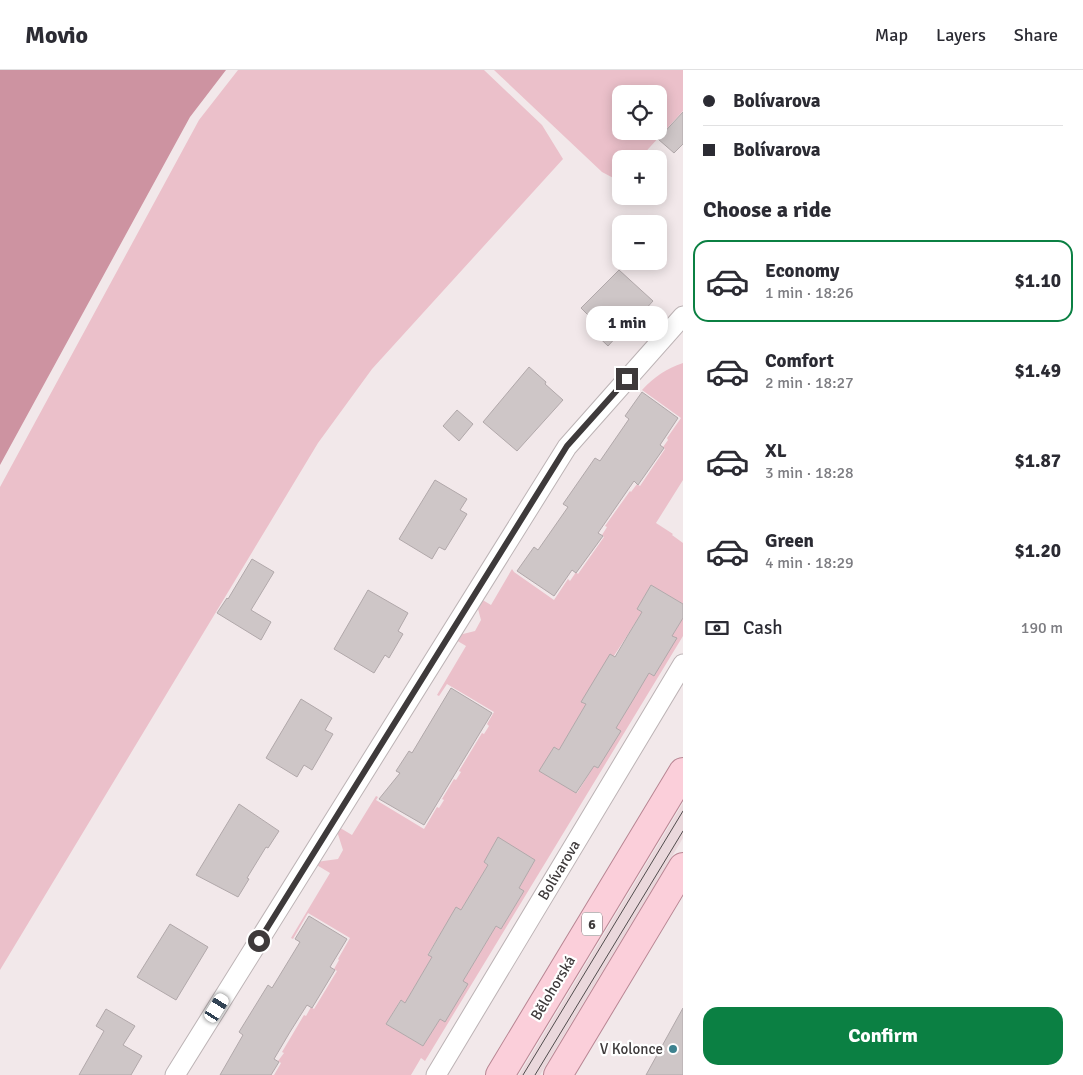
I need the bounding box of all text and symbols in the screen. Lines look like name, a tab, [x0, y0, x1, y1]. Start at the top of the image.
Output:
text: Movio	[25, 20, 88, 50]
text: Map	[875, 24, 908, 46]
text: Layers	[936, 24, 986, 46]
text: Share	[1014, 24, 1058, 46]
map controls	[612, 85, 667, 270]
button: locate	[612, 85, 667, 140]
text: Bolívarova	[733, 89, 821, 113]
text: Bolívarova	[733, 138, 821, 162]
button: +	[612, 150, 667, 205]
text: Choose a ride	[703, 196, 831, 223]
button: −	[612, 215, 667, 270]
icon: car	[705, 259, 750, 304]
text: Economy	[765, 259, 839, 283]
text: $1.10	[1015, 269, 1061, 293]
text: 1 min · 18:26	[765, 283, 854, 303]
callout: 1 min	[586, 306, 668, 342]
text: 1 min	[608, 313, 646, 333]
icon: car	[705, 349, 750, 394]
text: Comfort	[765, 349, 834, 373]
text: $1.49	[1015, 359, 1061, 383]
route end	[616, 368, 638, 390]
text: 2 min · 18:27	[765, 373, 854, 393]
icon: car	[705, 439, 750, 484]
text: XL	[765, 439, 787, 463]
text: $1.87	[1015, 449, 1061, 473]
text: 3 min · 18:28	[765, 463, 854, 483]
icon: car	[705, 529, 750, 574]
text: Green	[765, 529, 814, 553]
text: $1.20	[1015, 539, 1061, 563]
text: 4 min · 18:29	[765, 553, 854, 573]
icon: cash	[703, 614, 731, 642]
text: Cash	[743, 616, 783, 640]
text: 190 m	[1021, 618, 1063, 638]
street label: Bolívarova	[534, 837, 584, 903]
road number: 6	[582, 912, 602, 936]
route start	[248, 930, 270, 952]
street label: Bělohorská	[527, 953, 579, 1023]
car	[202, 991, 231, 1025]
button: Confirm	[703, 1007, 1063, 1065]
place label: V Kolonce	[600, 1040, 663, 1058]
marker: V Kolonce	[667, 1043, 679, 1055]

